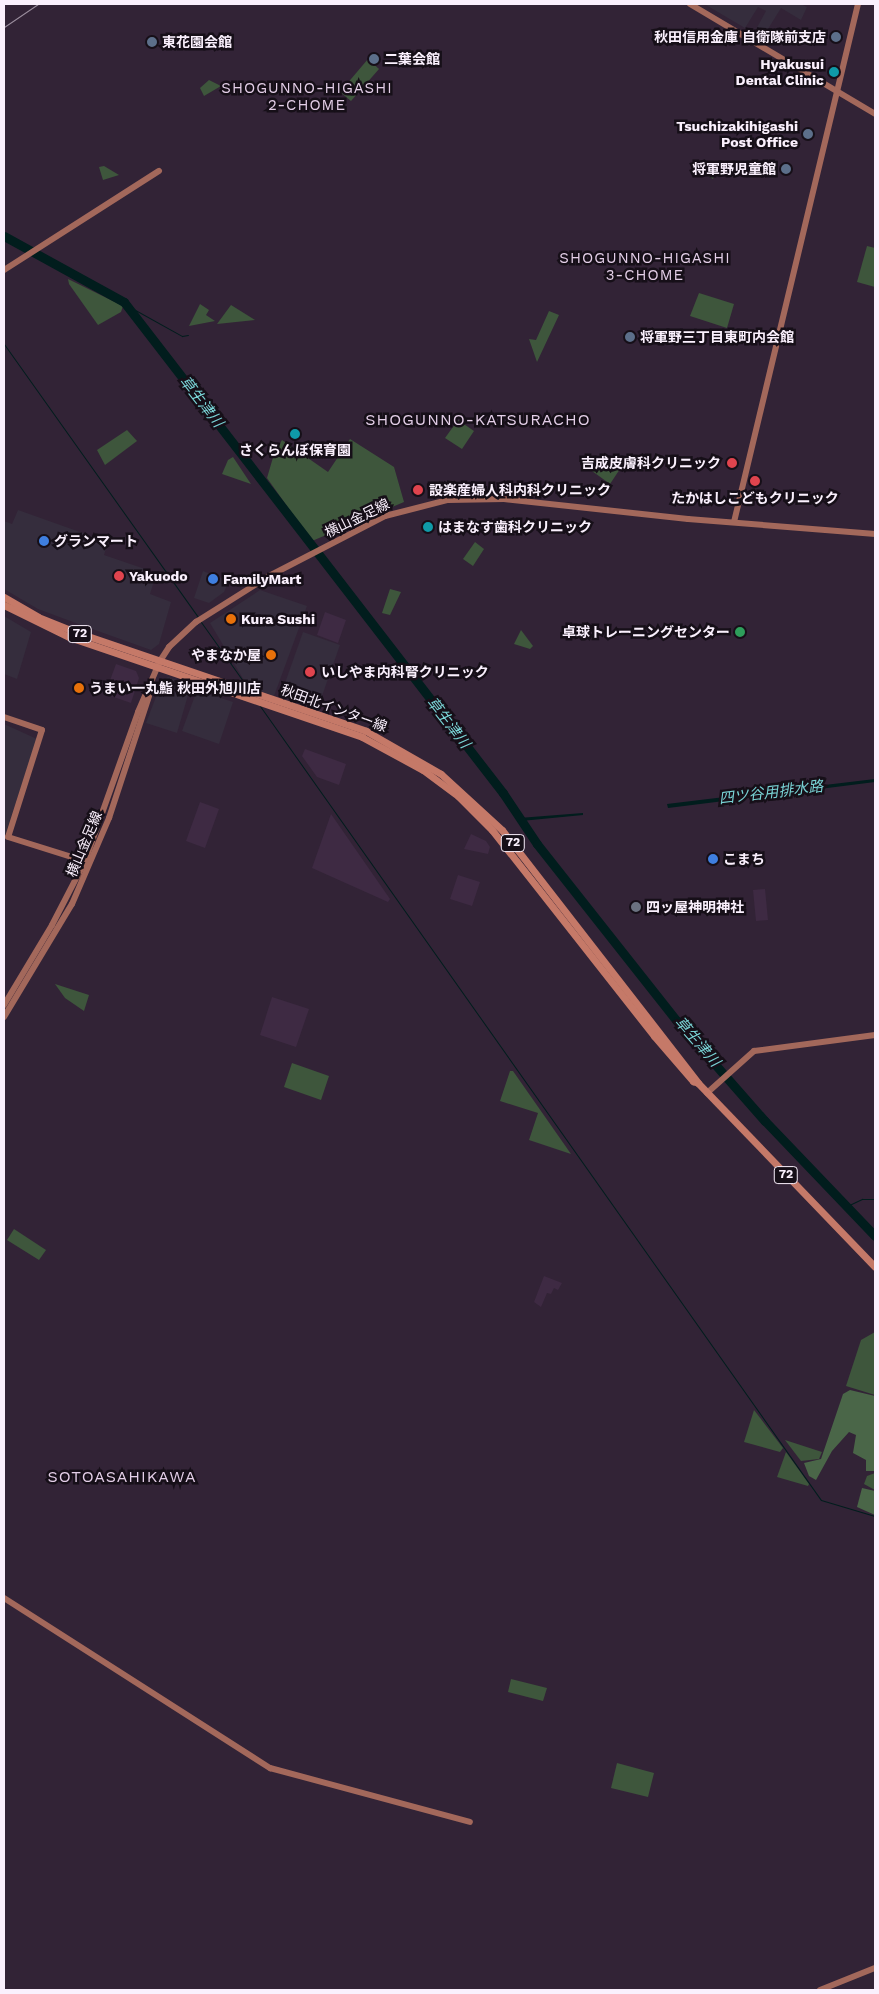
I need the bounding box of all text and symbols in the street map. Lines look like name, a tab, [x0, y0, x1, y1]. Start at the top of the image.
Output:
place label: 秋田信用金庫 自衛隊前支店	[654, 29, 826, 45]
marker: 秋田信用金庫 自衛隊前支店	[830, 31, 842, 43]
place label: 東花園会館	[162, 34, 232, 50]
marker: 東花園会館	[146, 36, 158, 48]
place label: 二葉会館	[384, 51, 440, 67]
marker: 二葉会館	[368, 53, 380, 65]
place label: Hyakusui Dental Clinic	[735, 56, 824, 88]
marker: Hyakusui Dental Clinic	[828, 66, 840, 78]
district label: SHOGUNNO-HIGASHI 2-CHOME	[219, 79, 395, 114]
place label: Tsuchizakihigashi Post Office	[676, 118, 798, 150]
marker: Tsuchizakihigashi Post Office	[802, 128, 814, 140]
place label: 将軍野児童館	[692, 161, 776, 177]
marker: 将軍野児童館	[780, 163, 792, 175]
district label: SHOGUNNO-HIGASHI 3-CHOME	[557, 249, 733, 284]
place label: 将軍野三丁目東町内会館	[640, 329, 794, 345]
marker: 将軍野三丁目東町内会館	[624, 331, 636, 343]
water label: 草生津川	[175, 373, 227, 431]
district label: SHOGUNNO-KATSURACHO	[363, 410, 593, 430]
marker: さくらんぼ保育園	[289, 428, 301, 440]
place label: さくらんぼ保育園	[239, 442, 351, 458]
place label: 吉成皮膚科クリニック	[581, 455, 721, 471]
marker: 吉成皮膚科クリニック	[725, 456, 739, 470]
marker: たかはしこどもクリニック	[748, 474, 762, 488]
place label: 設楽産婦人科内科クリニック	[429, 482, 611, 498]
marker: 設楽産婦人科内科クリニック	[411, 483, 425, 497]
place label: たかはしこどもクリニック	[671, 490, 839, 506]
street label: 横山金足線	[322, 495, 392, 541]
place label: はまなす歯科クリニック	[438, 519, 592, 535]
marker: はまなす歯科クリニック	[422, 521, 434, 533]
place label: グランマート	[54, 533, 138, 549]
marker: グランマート	[38, 535, 50, 547]
place label: Yakuodo	[129, 568, 188, 584]
marker: Yakuodo	[113, 570, 125, 582]
place label: FamilyMart	[223, 571, 301, 587]
marker: FamilyMart	[207, 573, 219, 585]
place label: Kura Sushi	[241, 611, 315, 627]
marker: Kura Sushi	[225, 613, 237, 625]
road number: 72	[68, 624, 92, 644]
place label: 卓球トレーニングセンター	[562, 624, 730, 640]
marker: 卓球トレーニングセンター	[734, 626, 746, 638]
place label: やまなか屋	[191, 647, 261, 663]
marker: やまなか屋	[265, 649, 277, 661]
place label: いしやま内科腎クリニック	[321, 664, 489, 680]
marker: いしやま内科腎クリニック	[303, 665, 317, 679]
place label: うまい一丸鮨 秋田外旭川店	[89, 680, 261, 696]
street label: 秋田北インター線	[279, 681, 389, 735]
marker: うまい一丸鮨 秋田外旭川店	[73, 682, 85, 694]
water label: 草生津川	[422, 694, 474, 752]
water label: 四ツ谷用排水路	[718, 778, 824, 808]
street label: 横山金足線	[63, 809, 105, 879]
road number: 72	[500, 834, 526, 852]
place label: こまち	[723, 851, 765, 867]
marker: こまち	[707, 853, 719, 865]
place label: 四ッ屋神明神社	[646, 899, 744, 915]
marker: 四ッ屋神明神社	[630, 901, 642, 913]
water label: 草生津川	[671, 1013, 723, 1071]
road number: 72	[774, 1166, 798, 1184]
district label: SOTOASAHIKAWA	[46, 1467, 198, 1487]

